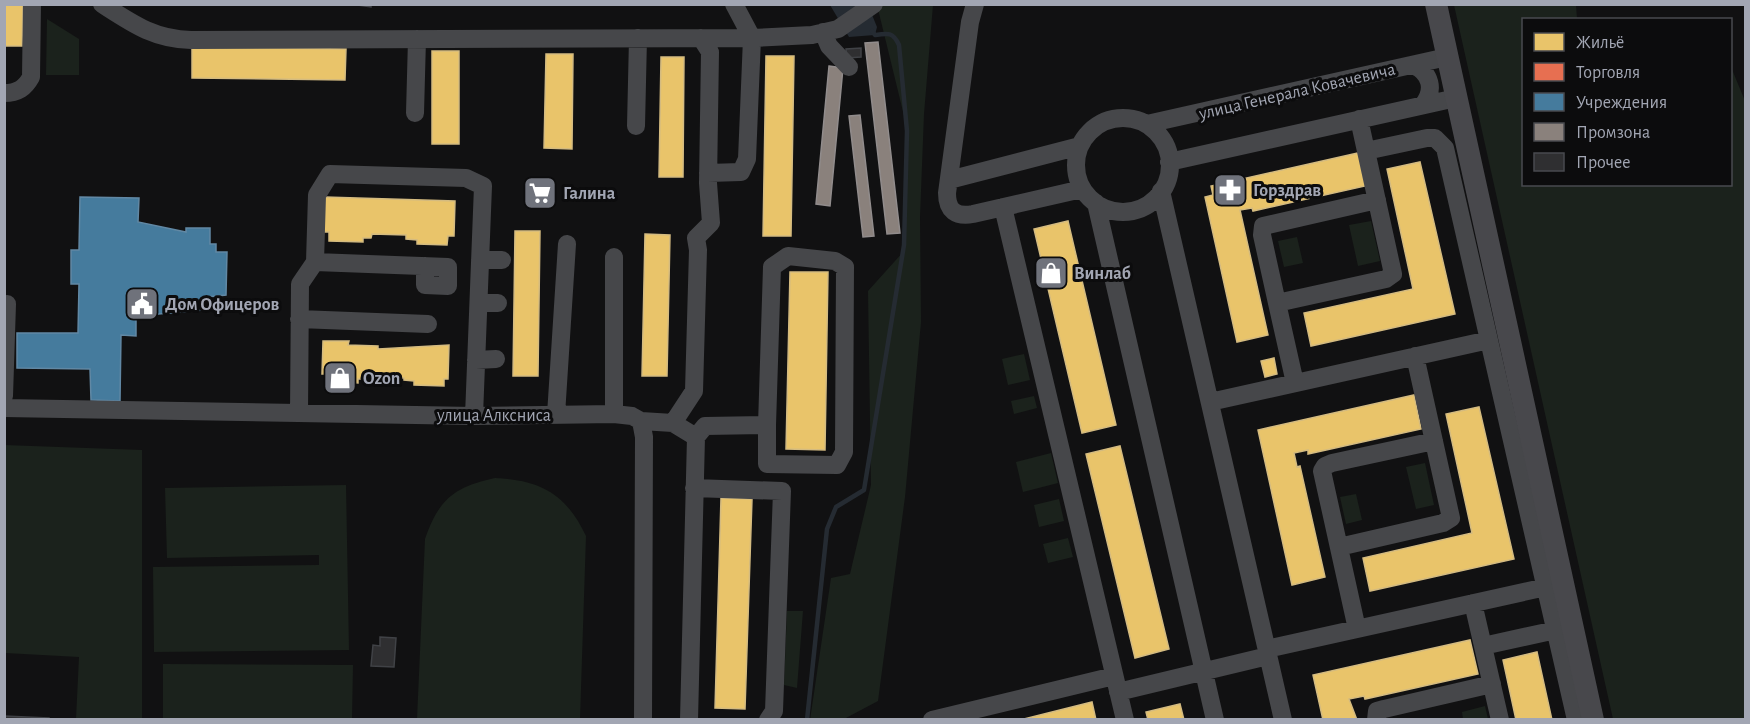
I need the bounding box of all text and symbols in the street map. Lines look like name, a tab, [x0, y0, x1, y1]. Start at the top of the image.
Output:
legend	[1522, 18, 1732, 186]
text: Жильё	[1576, 34, 1624, 52]
street label: улица Генерала Ковачевича	[1196, 61, 1397, 124]
text: Торговля	[1576, 64, 1640, 82]
text: Учреждения	[1576, 94, 1667, 112]
text: Промзона	[1576, 124, 1650, 142]
text: Прочее	[1576, 154, 1631, 172]
pharmacy icon: Горздрав	[1212, 172, 1248, 208]
supermarket icon: Галина	[522, 175, 558, 211]
place label: Горздрав	[1253, 182, 1321, 200]
place label: Галина	[563, 185, 616, 203]
shop icon: Винлаб	[1033, 255, 1069, 291]
place label: Винлаб	[1074, 265, 1131, 283]
public building icon: Дом Офицеров	[124, 286, 160, 322]
place label: Дом Офицеров	[165, 296, 279, 314]
shop icon: Ozon	[322, 360, 358, 396]
place label: Ozon	[363, 370, 400, 388]
street label: улица Алксниса	[436, 407, 551, 425]

